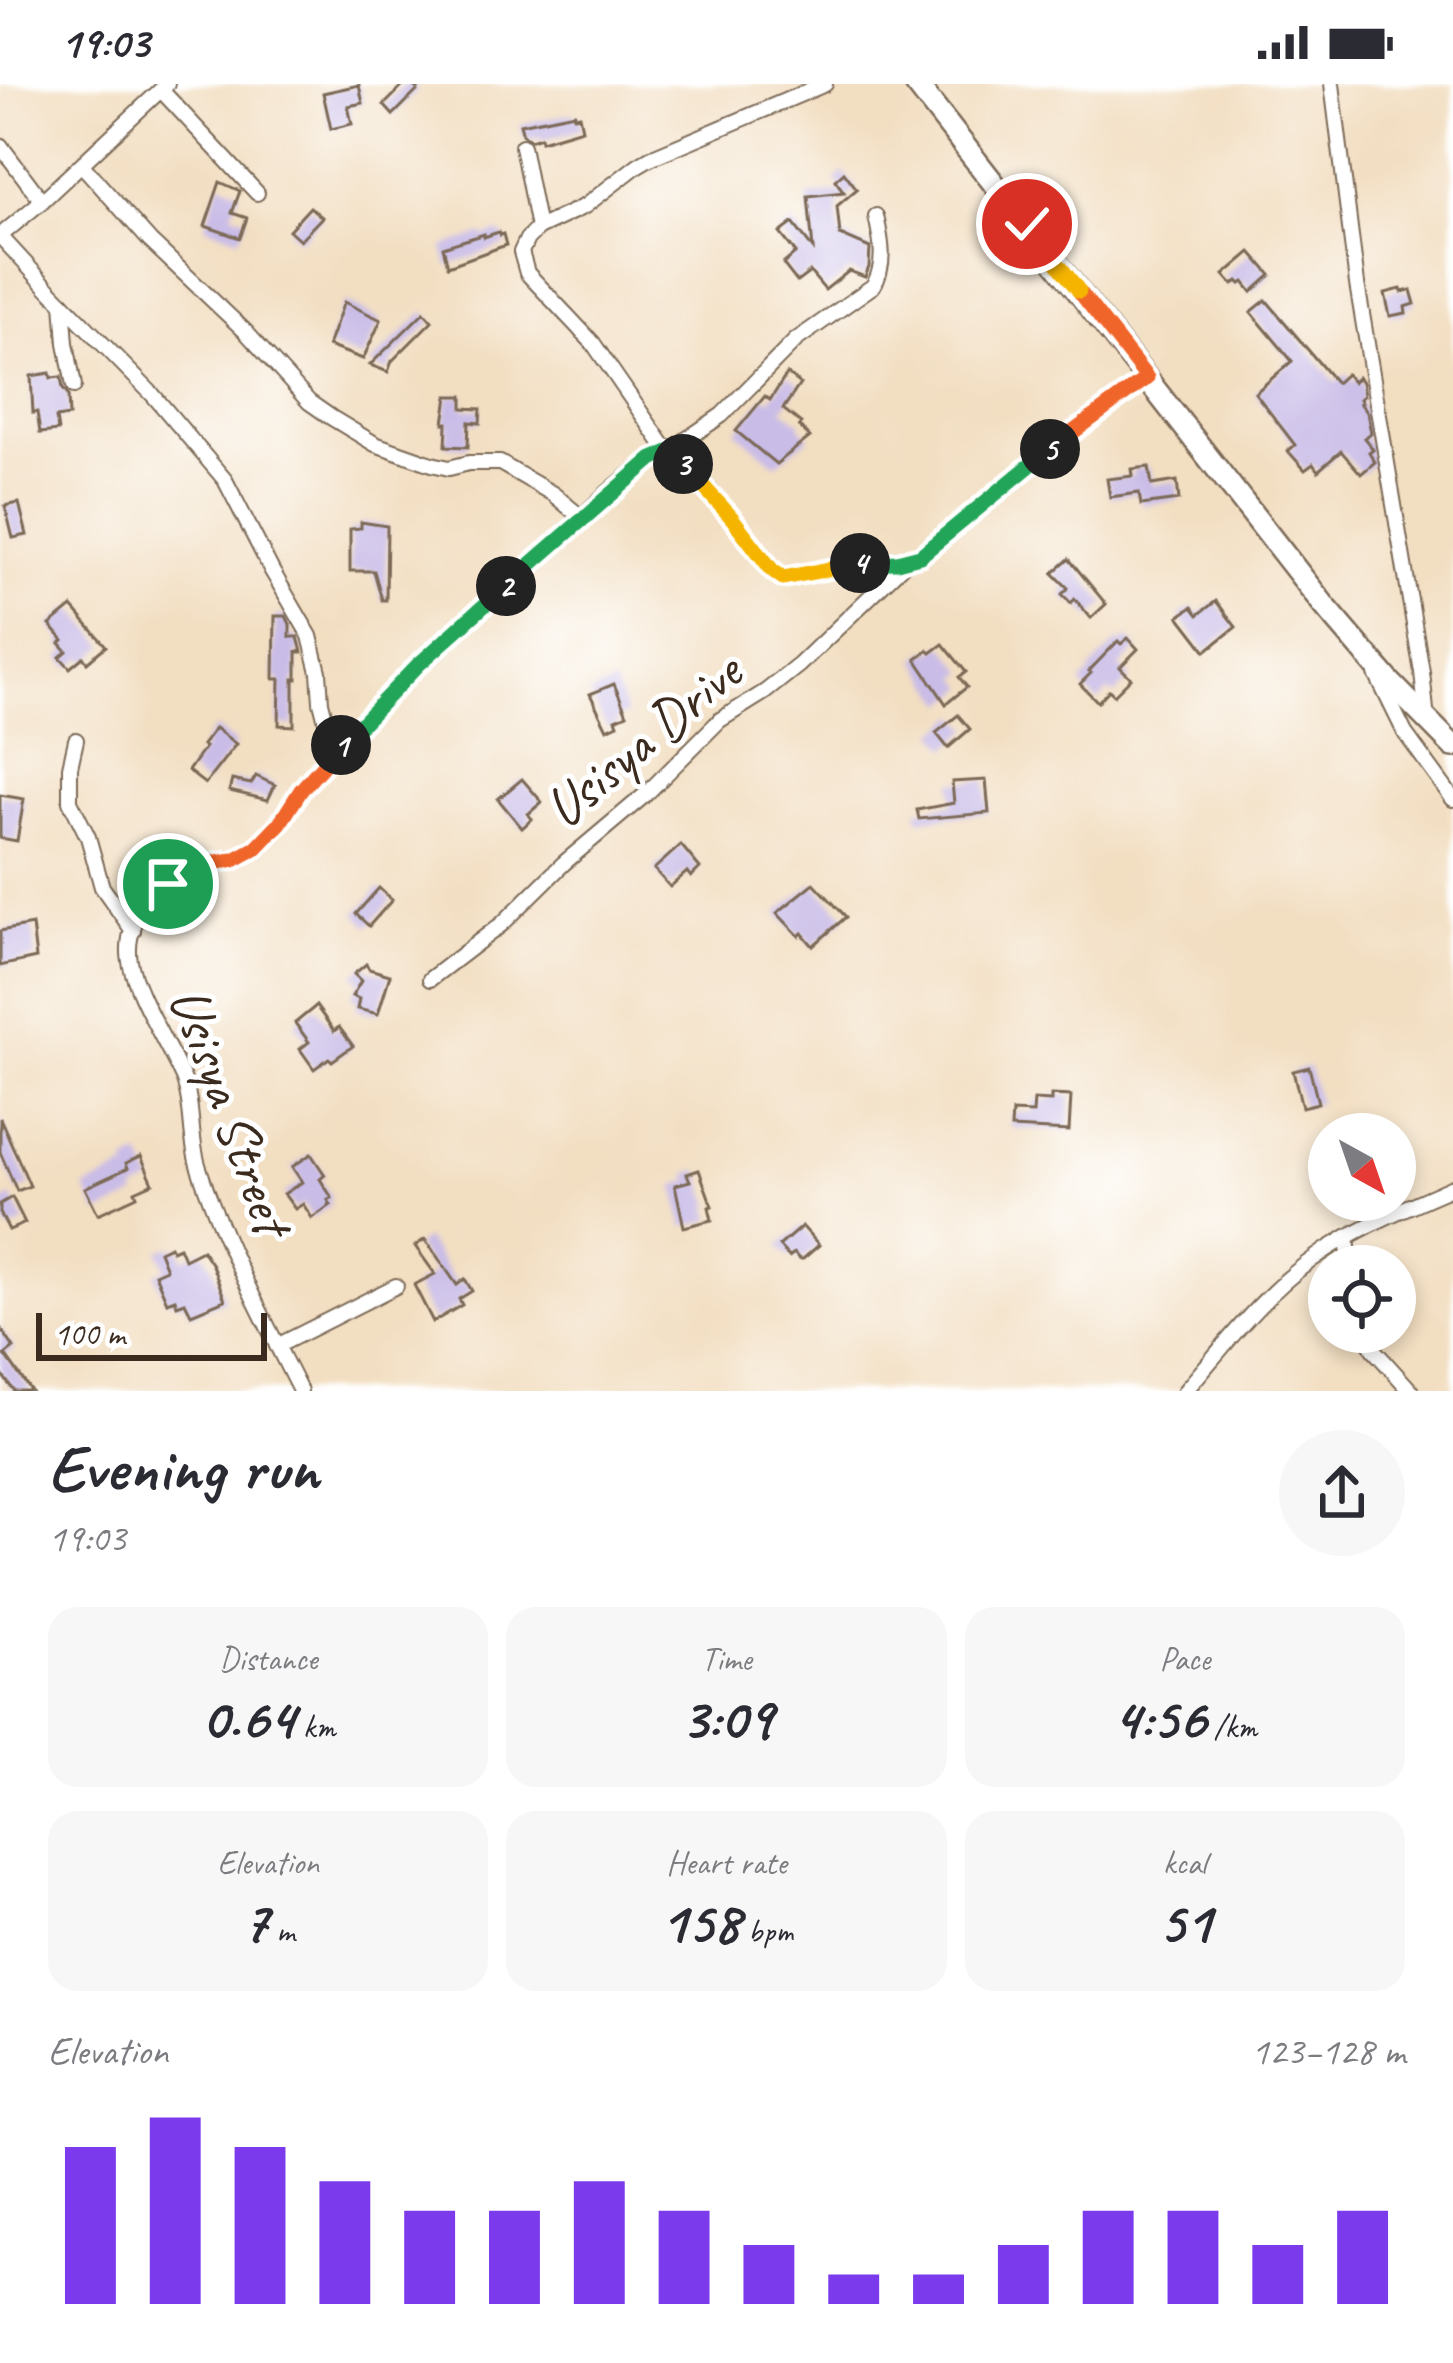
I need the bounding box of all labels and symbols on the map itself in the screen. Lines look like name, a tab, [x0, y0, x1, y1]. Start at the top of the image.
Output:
pin	[976, 173, 1078, 275]
pin: 5	[1020, 419, 1080, 479]
pin: 3	[653, 434, 713, 494]
pin: 4	[830, 533, 890, 593]
pin: 2	[476, 556, 536, 616]
street label: Usisya Drive	[529, 634, 759, 843]
pin: 1	[311, 715, 371, 775]
pin	[117, 833, 219, 935]
street label: Usisya Street	[153, 977, 311, 1250]
north arrow	[1308, 1113, 1416, 1221]
scale bar	[36, 1307, 267, 1360]

